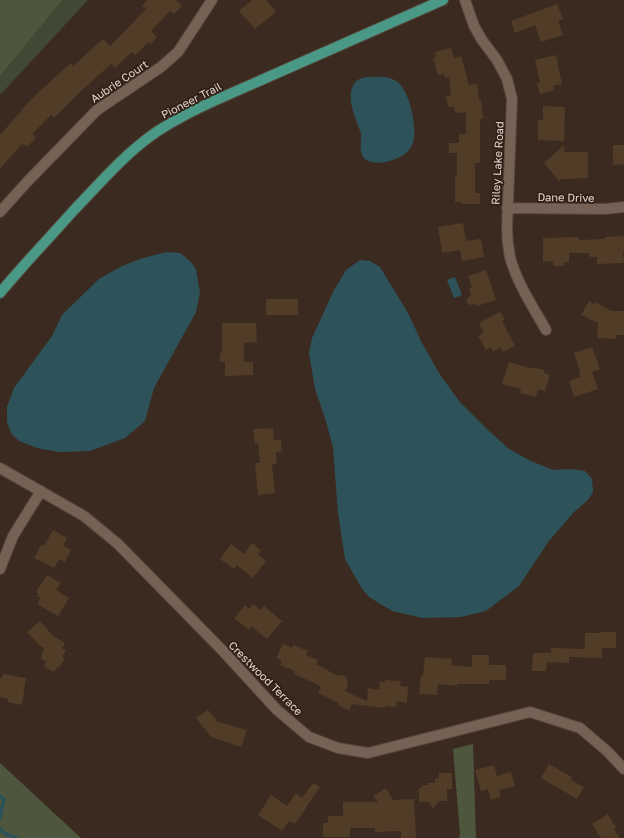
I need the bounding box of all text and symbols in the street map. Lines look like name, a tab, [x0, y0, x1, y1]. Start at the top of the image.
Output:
street label: Aubrie Court	[88, 57, 150, 105]
street label: Pioneer Trail	[159, 79, 224, 121]
street label: Riley Lake Road	[488, 121, 506, 205]
street label: Dane Drive	[537, 190, 595, 204]
street label: Crestwood Terrace	[226, 638, 306, 718]

